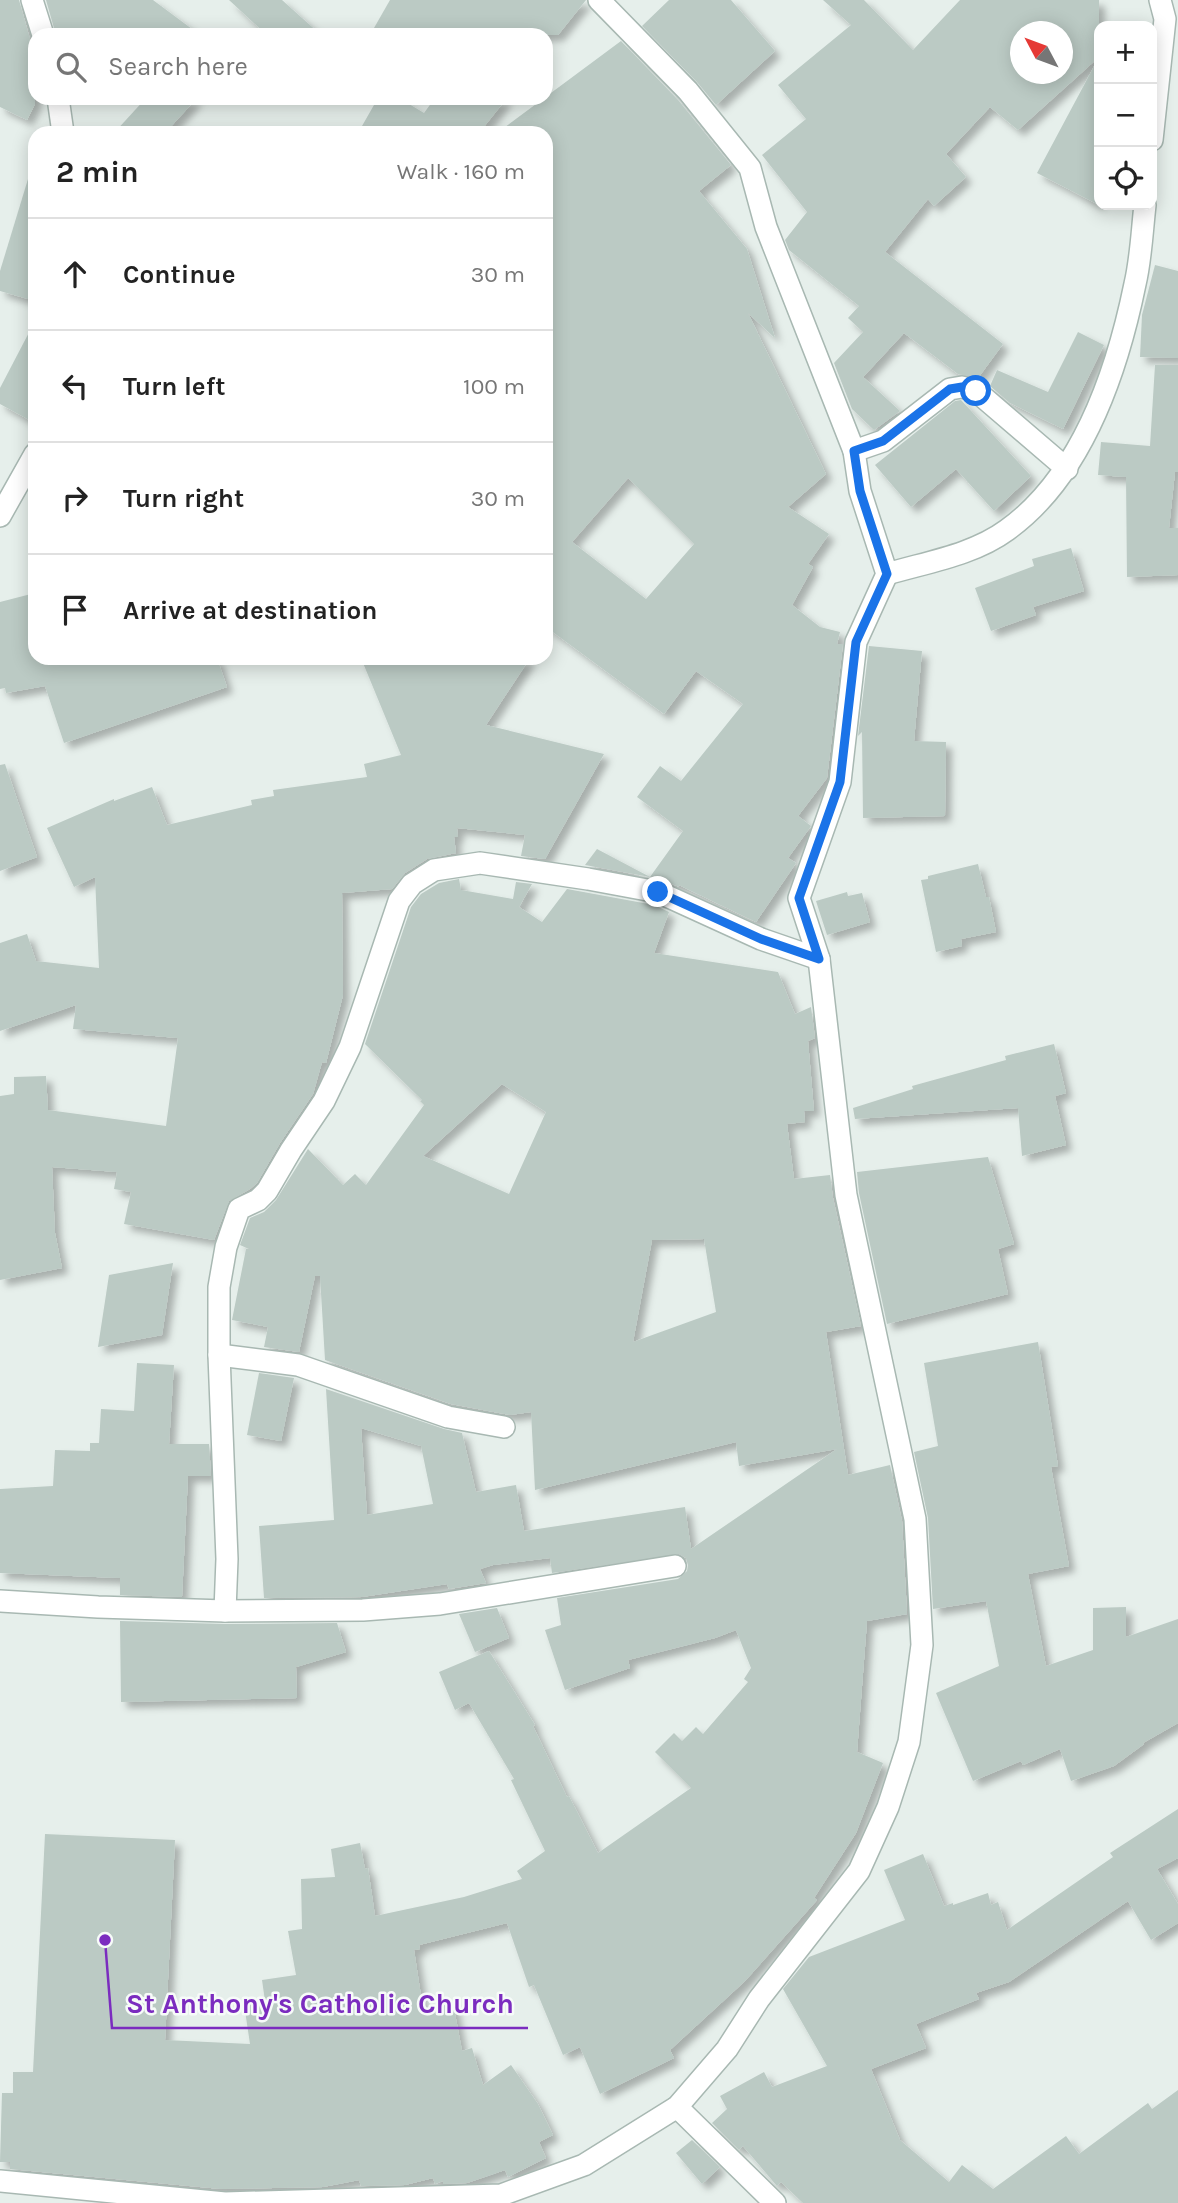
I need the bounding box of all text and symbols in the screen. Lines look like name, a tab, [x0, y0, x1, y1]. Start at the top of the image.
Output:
north arrow	[1010, 21, 1073, 84]
map controls	[1094, 21, 1157, 210]
button: +	[1094, 21, 1157, 84]
search box	[28, 28, 553, 105]
icon: search	[52, 48, 90, 86]
text: Search here	[108, 51, 248, 82]
button: −	[1094, 84, 1157, 147]
button: locate	[1094, 147, 1157, 210]
text: 2 min	[56, 154, 139, 190]
text: Walk · 160 m	[397, 158, 525, 185]
icon: ahead	[56, 255, 94, 293]
text: Continue	[123, 259, 235, 290]
text: 30 m	[471, 261, 525, 288]
icon: left	[56, 367, 94, 405]
text: Turn left	[123, 371, 225, 402]
text: 100 m	[463, 373, 525, 400]
route start	[960, 375, 991, 406]
icon: right	[56, 479, 94, 517]
text: Turn right	[123, 483, 244, 514]
text: 30 m	[471, 485, 525, 512]
icon: arrive	[56, 591, 94, 629]
text: Arrive at destination	[123, 595, 377, 626]
route end	[642, 876, 673, 907]
callout: St Anthony's Catholic Church	[112, 1979, 528, 2028]
text: St Anthony's Catholic Church	[126, 1987, 514, 2020]

